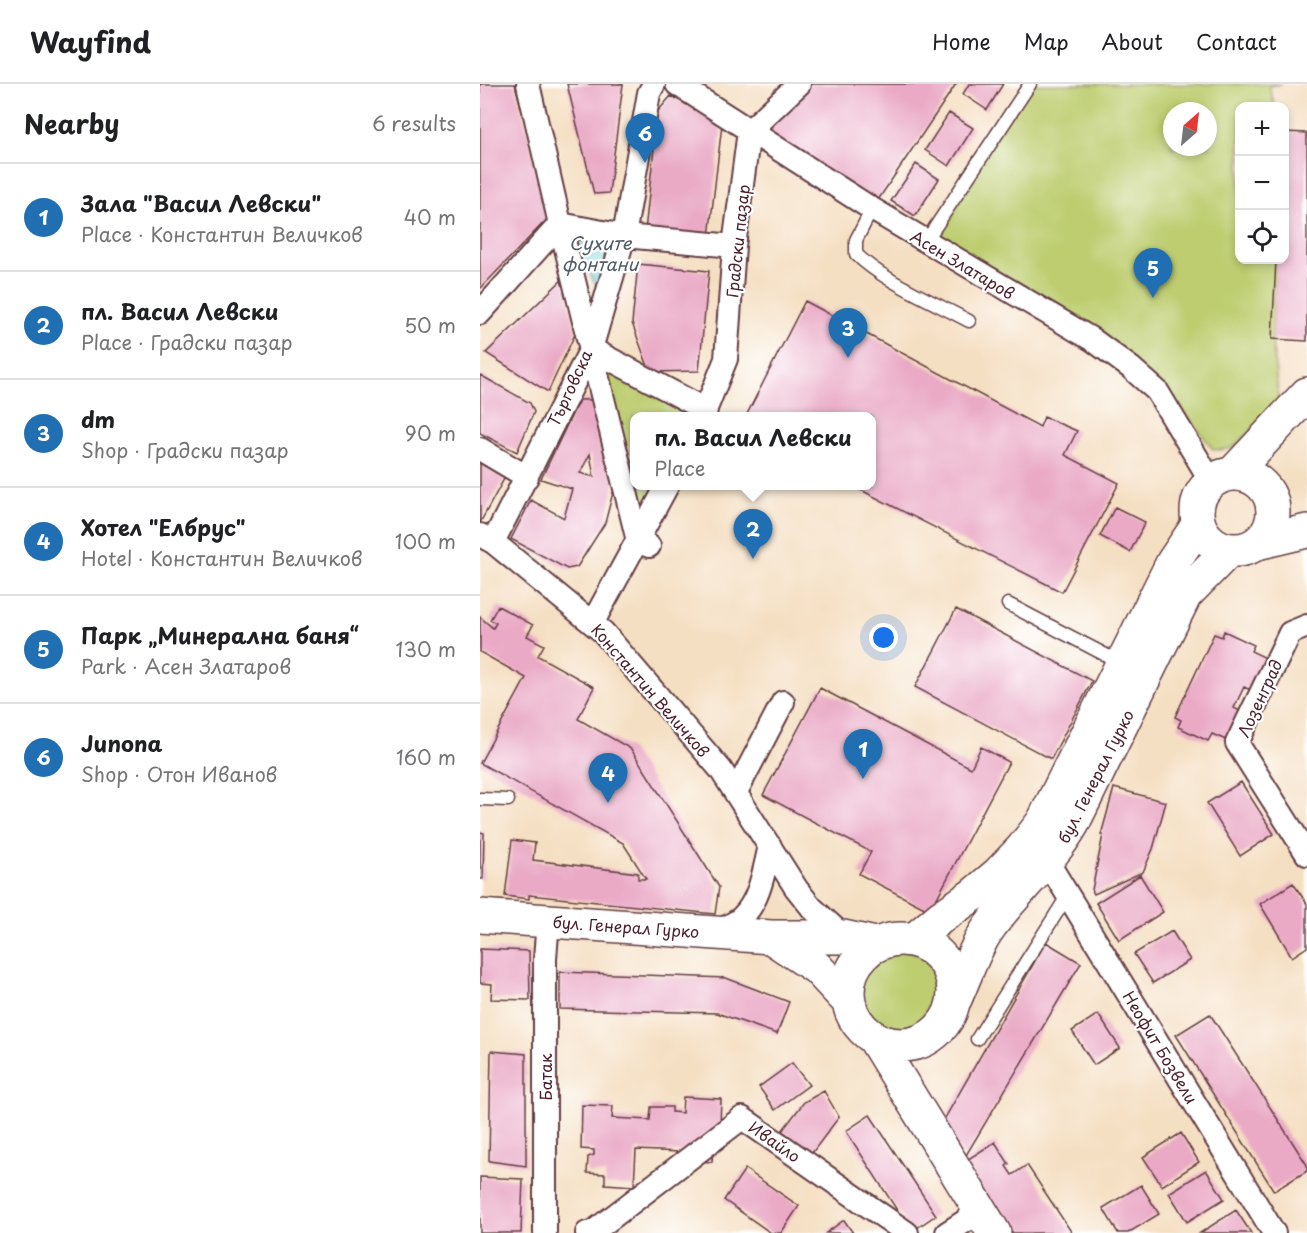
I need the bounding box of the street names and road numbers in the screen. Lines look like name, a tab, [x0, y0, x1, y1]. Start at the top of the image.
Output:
street label: Градски пазар	[719, 183, 755, 299]
street label: Асен Златаров	[906, 223, 1020, 305]
street label: Търговска	[541, 346, 597, 430]
street label: Константин Величков	[586, 618, 716, 762]
street label: Лозенград	[1230, 655, 1288, 741]
street label: бул. Генерал Гурко	[1051, 705, 1139, 847]
street label: бул. Генерал Гурко	[552, 909, 700, 943]
street label: Неофит Бозвели	[1118, 986, 1204, 1108]
street label: Батак	[533, 1053, 557, 1101]
street label: Ивайло	[744, 1114, 806, 1168]

